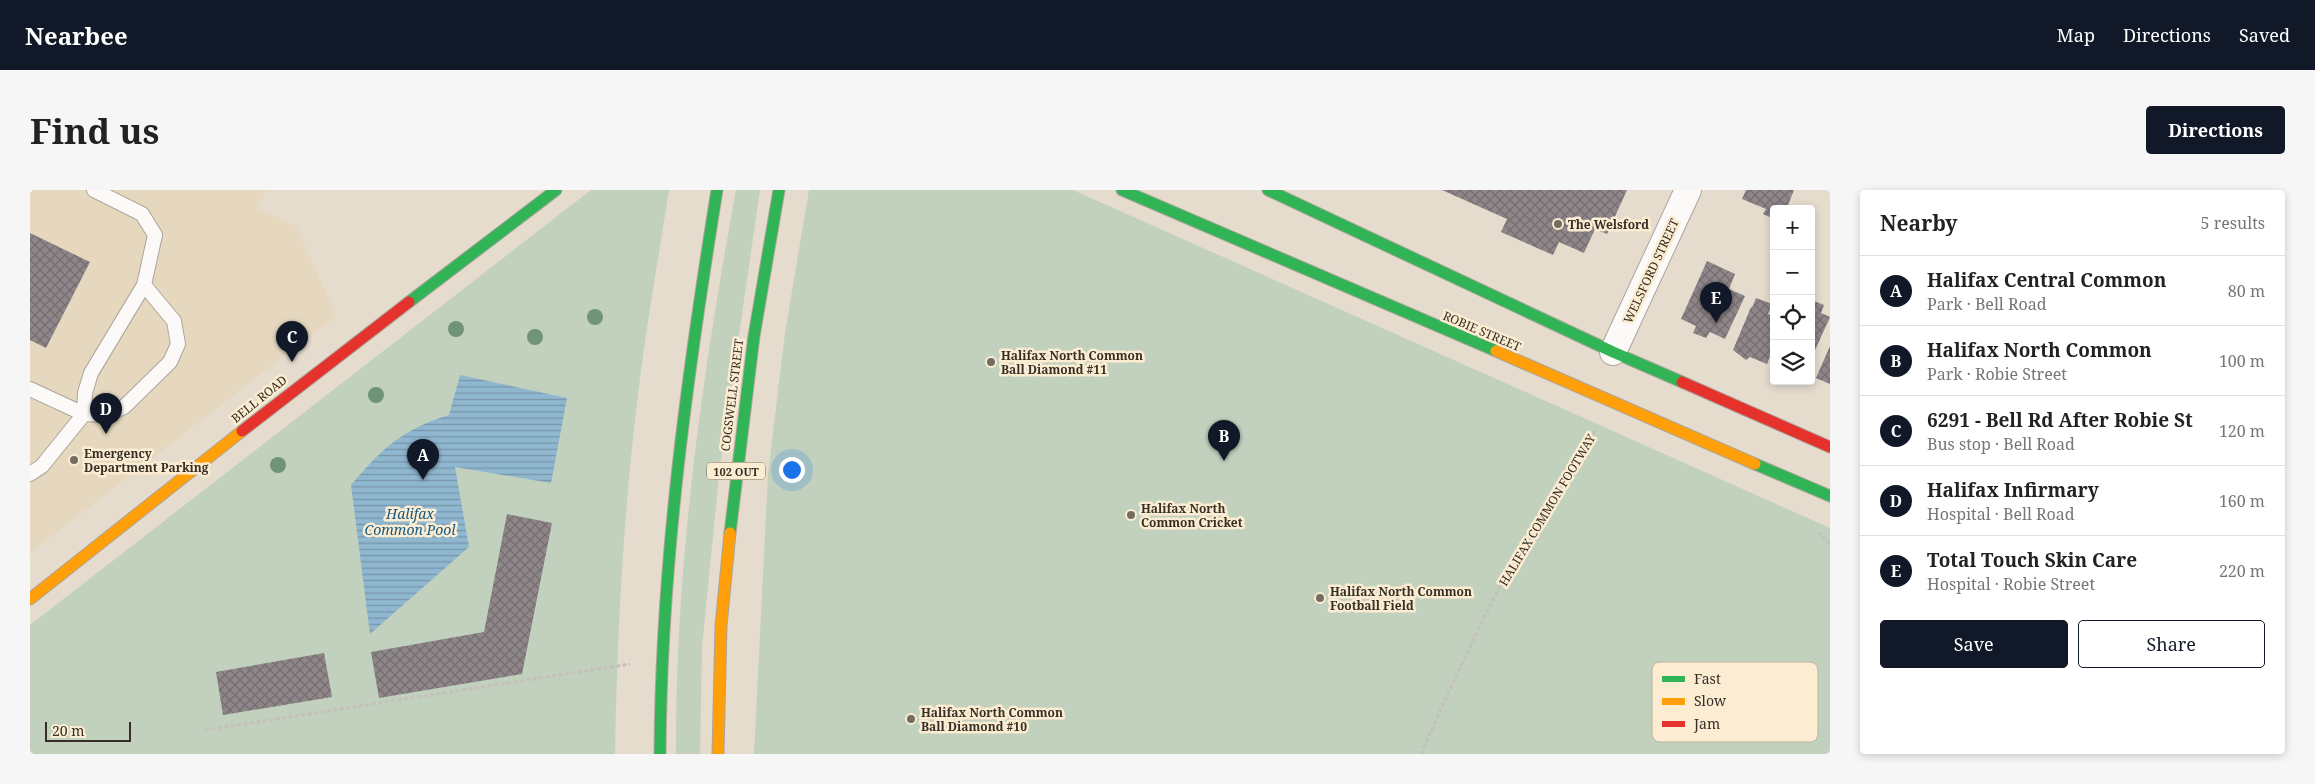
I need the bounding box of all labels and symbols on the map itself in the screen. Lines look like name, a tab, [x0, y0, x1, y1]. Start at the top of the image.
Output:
street label: WELSFORD STREET	[1619, 215, 1683, 326]
place label: The Welsford	[1568, 216, 1649, 233]
marker: The Welsford	[1552, 218, 1564, 230]
pin: E	[1700, 282, 1732, 323]
street label: ROBIE STREET	[1440, 307, 1524, 355]
pin: C	[276, 321, 308, 362]
street label: COGSWELL STREET	[717, 337, 747, 452]
place label: Halifax North Common Ball Diamond #11	[1001, 347, 1143, 378]
marker: Halifax North Common Ball Diamond #11	[985, 356, 997, 368]
street label: BELL ROAD	[228, 371, 291, 427]
pin: D	[90, 393, 122, 434]
pin: B	[1208, 420, 1240, 461]
street label: HALIFAX COMMON FOOTWAY	[1495, 430, 1599, 589]
pin: A	[407, 439, 439, 480]
place label: Emergency Department Parking	[84, 445, 209, 476]
marker: Emergency Department Parking	[68, 454, 80, 466]
your location	[779, 457, 805, 483]
road number: 102 OUT	[707, 462, 765, 480]
place label: Halifax North Common Cricket	[1141, 500, 1243, 531]
water label: Halifax Common Pool	[365, 504, 456, 539]
marker: Halifax North Common Cricket	[1125, 509, 1137, 521]
place label: Halifax North Common Football Field	[1330, 583, 1472, 614]
marker: Halifax North Common Football Field	[1314, 592, 1326, 604]
legend	[1652, 662, 1818, 742]
text: Fast	[1694, 669, 1721, 688]
text: Slow	[1694, 691, 1727, 710]
place label: Halifax North Common Ball Diamond #10	[921, 704, 1063, 735]
marker: Halifax North Common Ball Diamond #10	[905, 713, 917, 725]
text: Jam	[1693, 714, 1720, 733]
scale bar	[45, 719, 131, 742]

